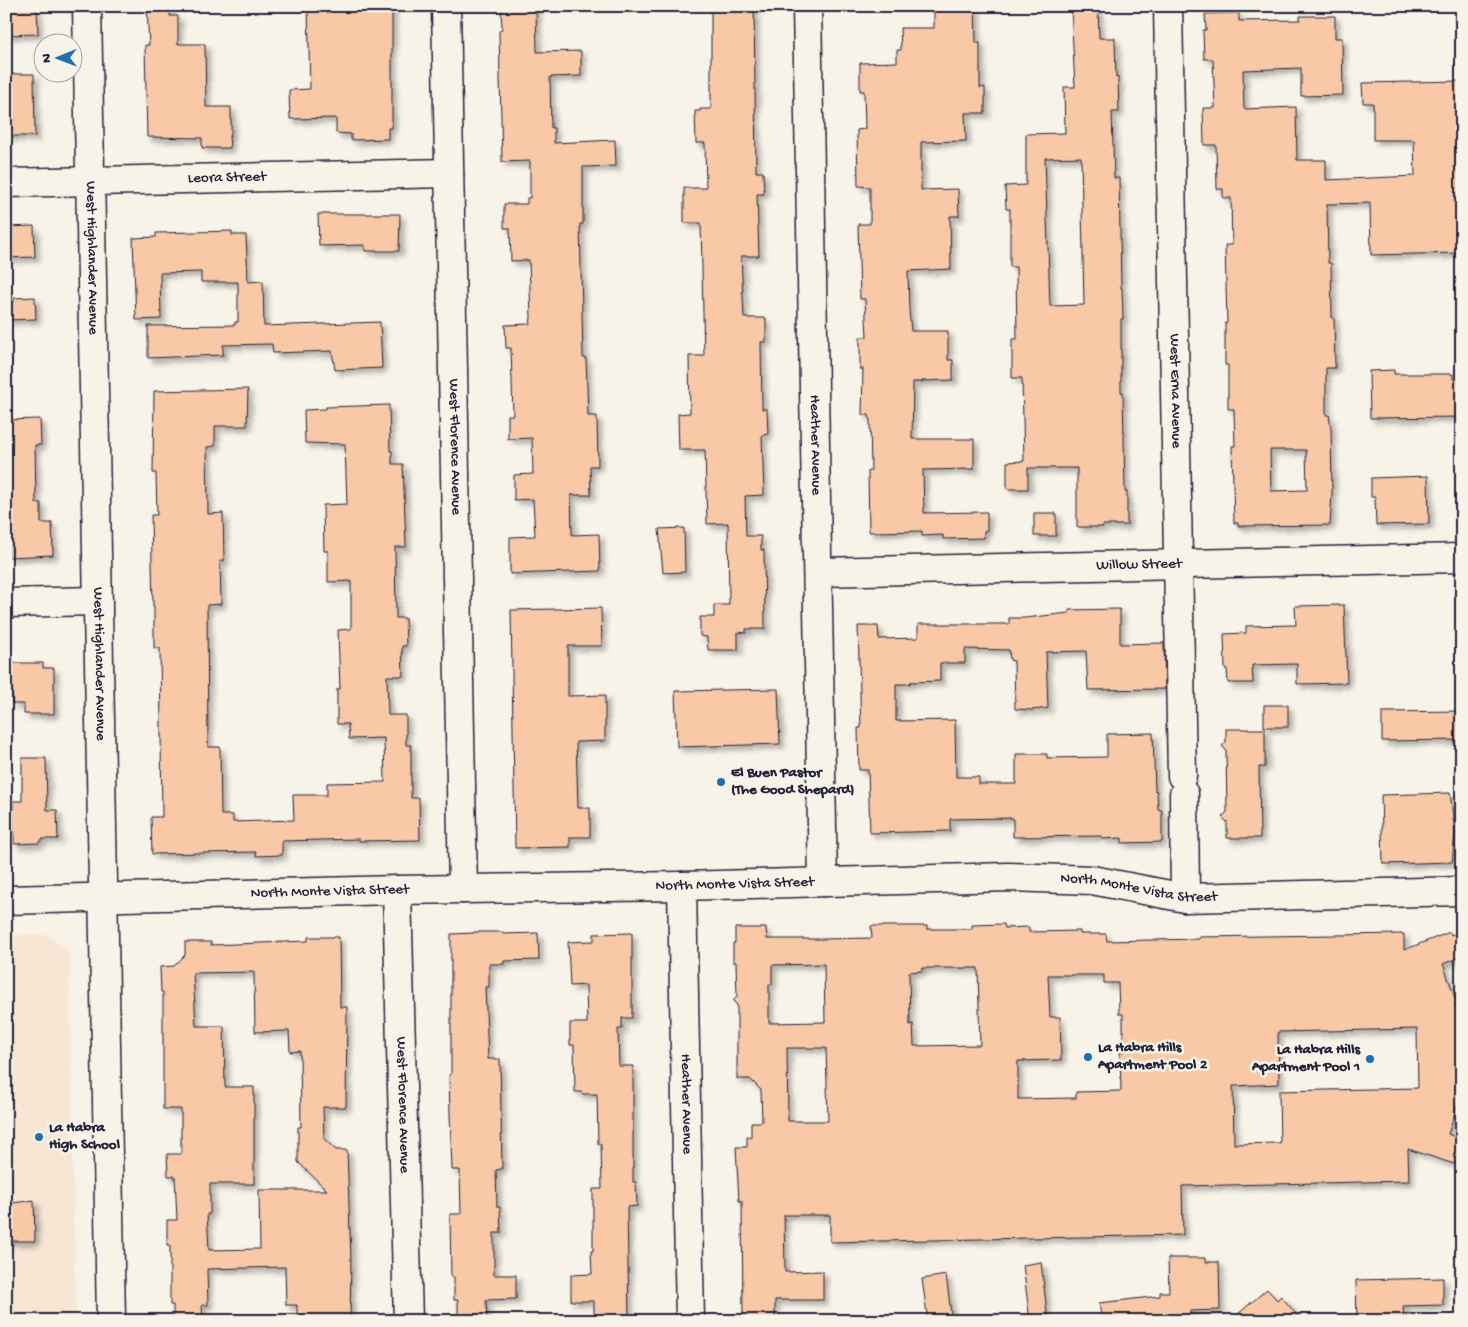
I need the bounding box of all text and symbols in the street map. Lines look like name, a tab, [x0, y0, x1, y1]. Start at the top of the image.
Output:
north arrow	[32, 32, 82, 82]
text: N	[39, 53, 56, 63]
street label: Leora Street	[188, 168, 268, 188]
street label: West Highlander Avenue	[81, 181, 102, 335]
street label: West Erna Avenue	[1165, 333, 1185, 449]
street label: West Florence Avenue	[444, 379, 465, 515]
street label: Heather Avenue	[805, 394, 825, 496]
street label: Willow Street	[1096, 555, 1184, 575]
street label: West Highlander Avenue	[89, 587, 109, 741]
place label: El Buen Pastor (The Good Shepard)	[731, 764, 855, 799]
marker: El Buen Pastor (The Good Shepard)	[715, 776, 727, 788]
street label: North Monte Vista Street	[1060, 870, 1219, 907]
street label: North Monte Vista Street	[655, 873, 816, 895]
street label: North Monte Vista Street	[250, 881, 411, 903]
street label: West Florence Avenue	[392, 1037, 413, 1174]
place label: La Habra Hills Apartment Pool 2	[1097, 1039, 1208, 1074]
place label: La Habra Hills Apartment Pool 1	[1251, 1041, 1361, 1076]
marker: La Habra Hills Apartment Pool 2	[1082, 1051, 1094, 1063]
street label: Heather Avenue	[676, 1053, 696, 1155]
marker: La Habra Hills Apartment Pool 1	[1364, 1053, 1376, 1065]
place label: La Habra High School	[49, 1119, 121, 1154]
marker: La Habra High School	[33, 1131, 45, 1143]

